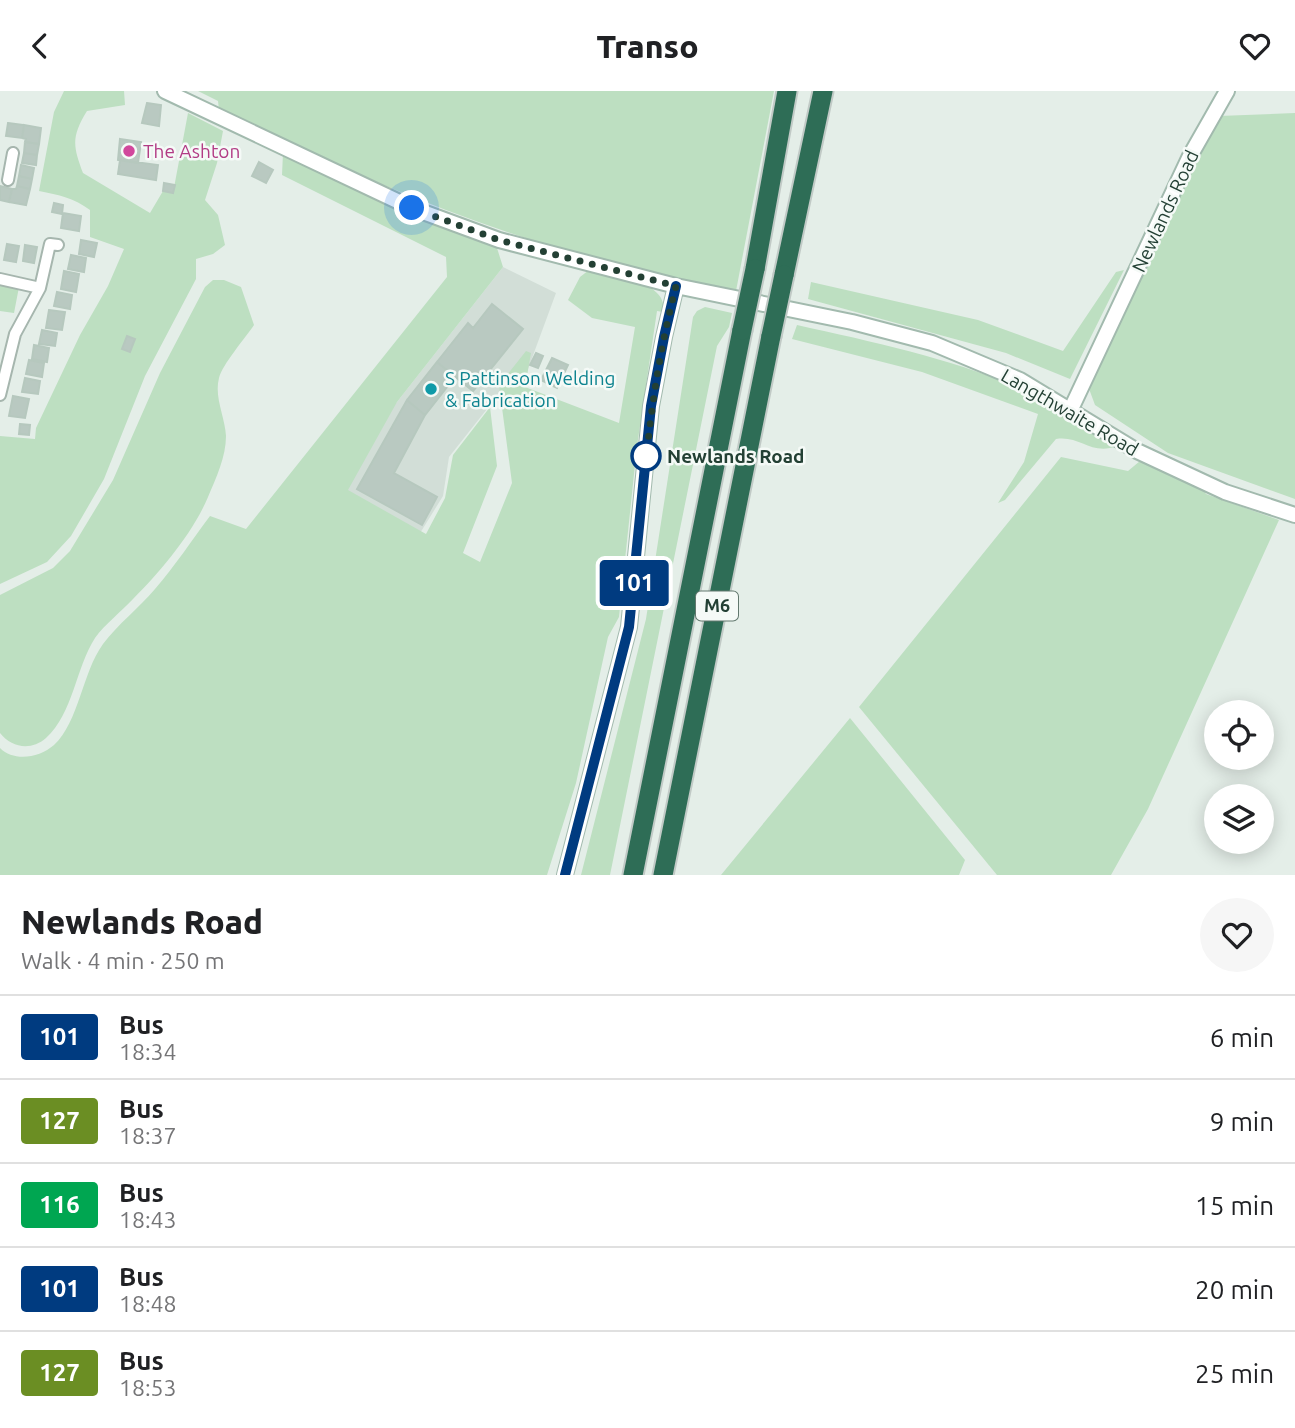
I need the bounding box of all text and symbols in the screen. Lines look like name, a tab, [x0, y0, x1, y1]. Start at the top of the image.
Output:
icon: back	[21, 27, 59, 65]
icon: heart	[1236, 27, 1274, 65]
text: Transo	[596, 28, 699, 64]
place label: The Ashton	[143, 140, 240, 162]
marker: The Ashton	[121, 143, 137, 159]
street label: Newlands Road	[1127, 147, 1203, 275]
your location	[394, 190, 429, 225]
street label: Langthwaite Road	[998, 364, 1142, 460]
place label: S Pattinson Welding & Fabrication	[445, 367, 616, 411]
marker: S Pattinson Welding & Fabrication	[423, 381, 439, 397]
marker: Newlands Road	[631, 441, 661, 471]
place label: Newlands Road	[667, 445, 804, 467]
line badge: 101	[594, 560, 674, 606]
text: 101	[614, 569, 654, 596]
road number: M6	[696, 591, 738, 621]
map controls	[1204, 700, 1274, 854]
button: locate	[1204, 700, 1274, 770]
button: layers	[1204, 784, 1274, 854]
button: heart	[1200, 898, 1274, 972]
text: Newlands Road	[21, 903, 263, 940]
text: Walk · 4 min · 250 m	[21, 948, 225, 973]
text: Bus	[119, 1010, 164, 1039]
text: 101	[39, 1023, 80, 1050]
text: 6 min	[1210, 1023, 1274, 1052]
text: 18:34	[119, 1039, 177, 1064]
text: Bus	[119, 1094, 164, 1123]
text: 127	[39, 1107, 80, 1134]
text: 9 min	[1210, 1107, 1274, 1136]
text: 18:37	[119, 1123, 177, 1148]
text: Bus	[119, 1178, 164, 1207]
text: 116	[39, 1191, 80, 1218]
text: 15 min	[1195, 1191, 1274, 1220]
text: 18:43	[119, 1207, 177, 1232]
text: Bus	[119, 1262, 164, 1291]
text: 101	[39, 1275, 80, 1302]
text: 20 min	[1195, 1275, 1274, 1304]
text: 18:48	[119, 1291, 177, 1316]
text: Bus	[119, 1346, 164, 1375]
text: 127	[39, 1359, 80, 1386]
text: 25 min	[1195, 1359, 1274, 1388]
text: 18:53	[119, 1375, 177, 1400]

